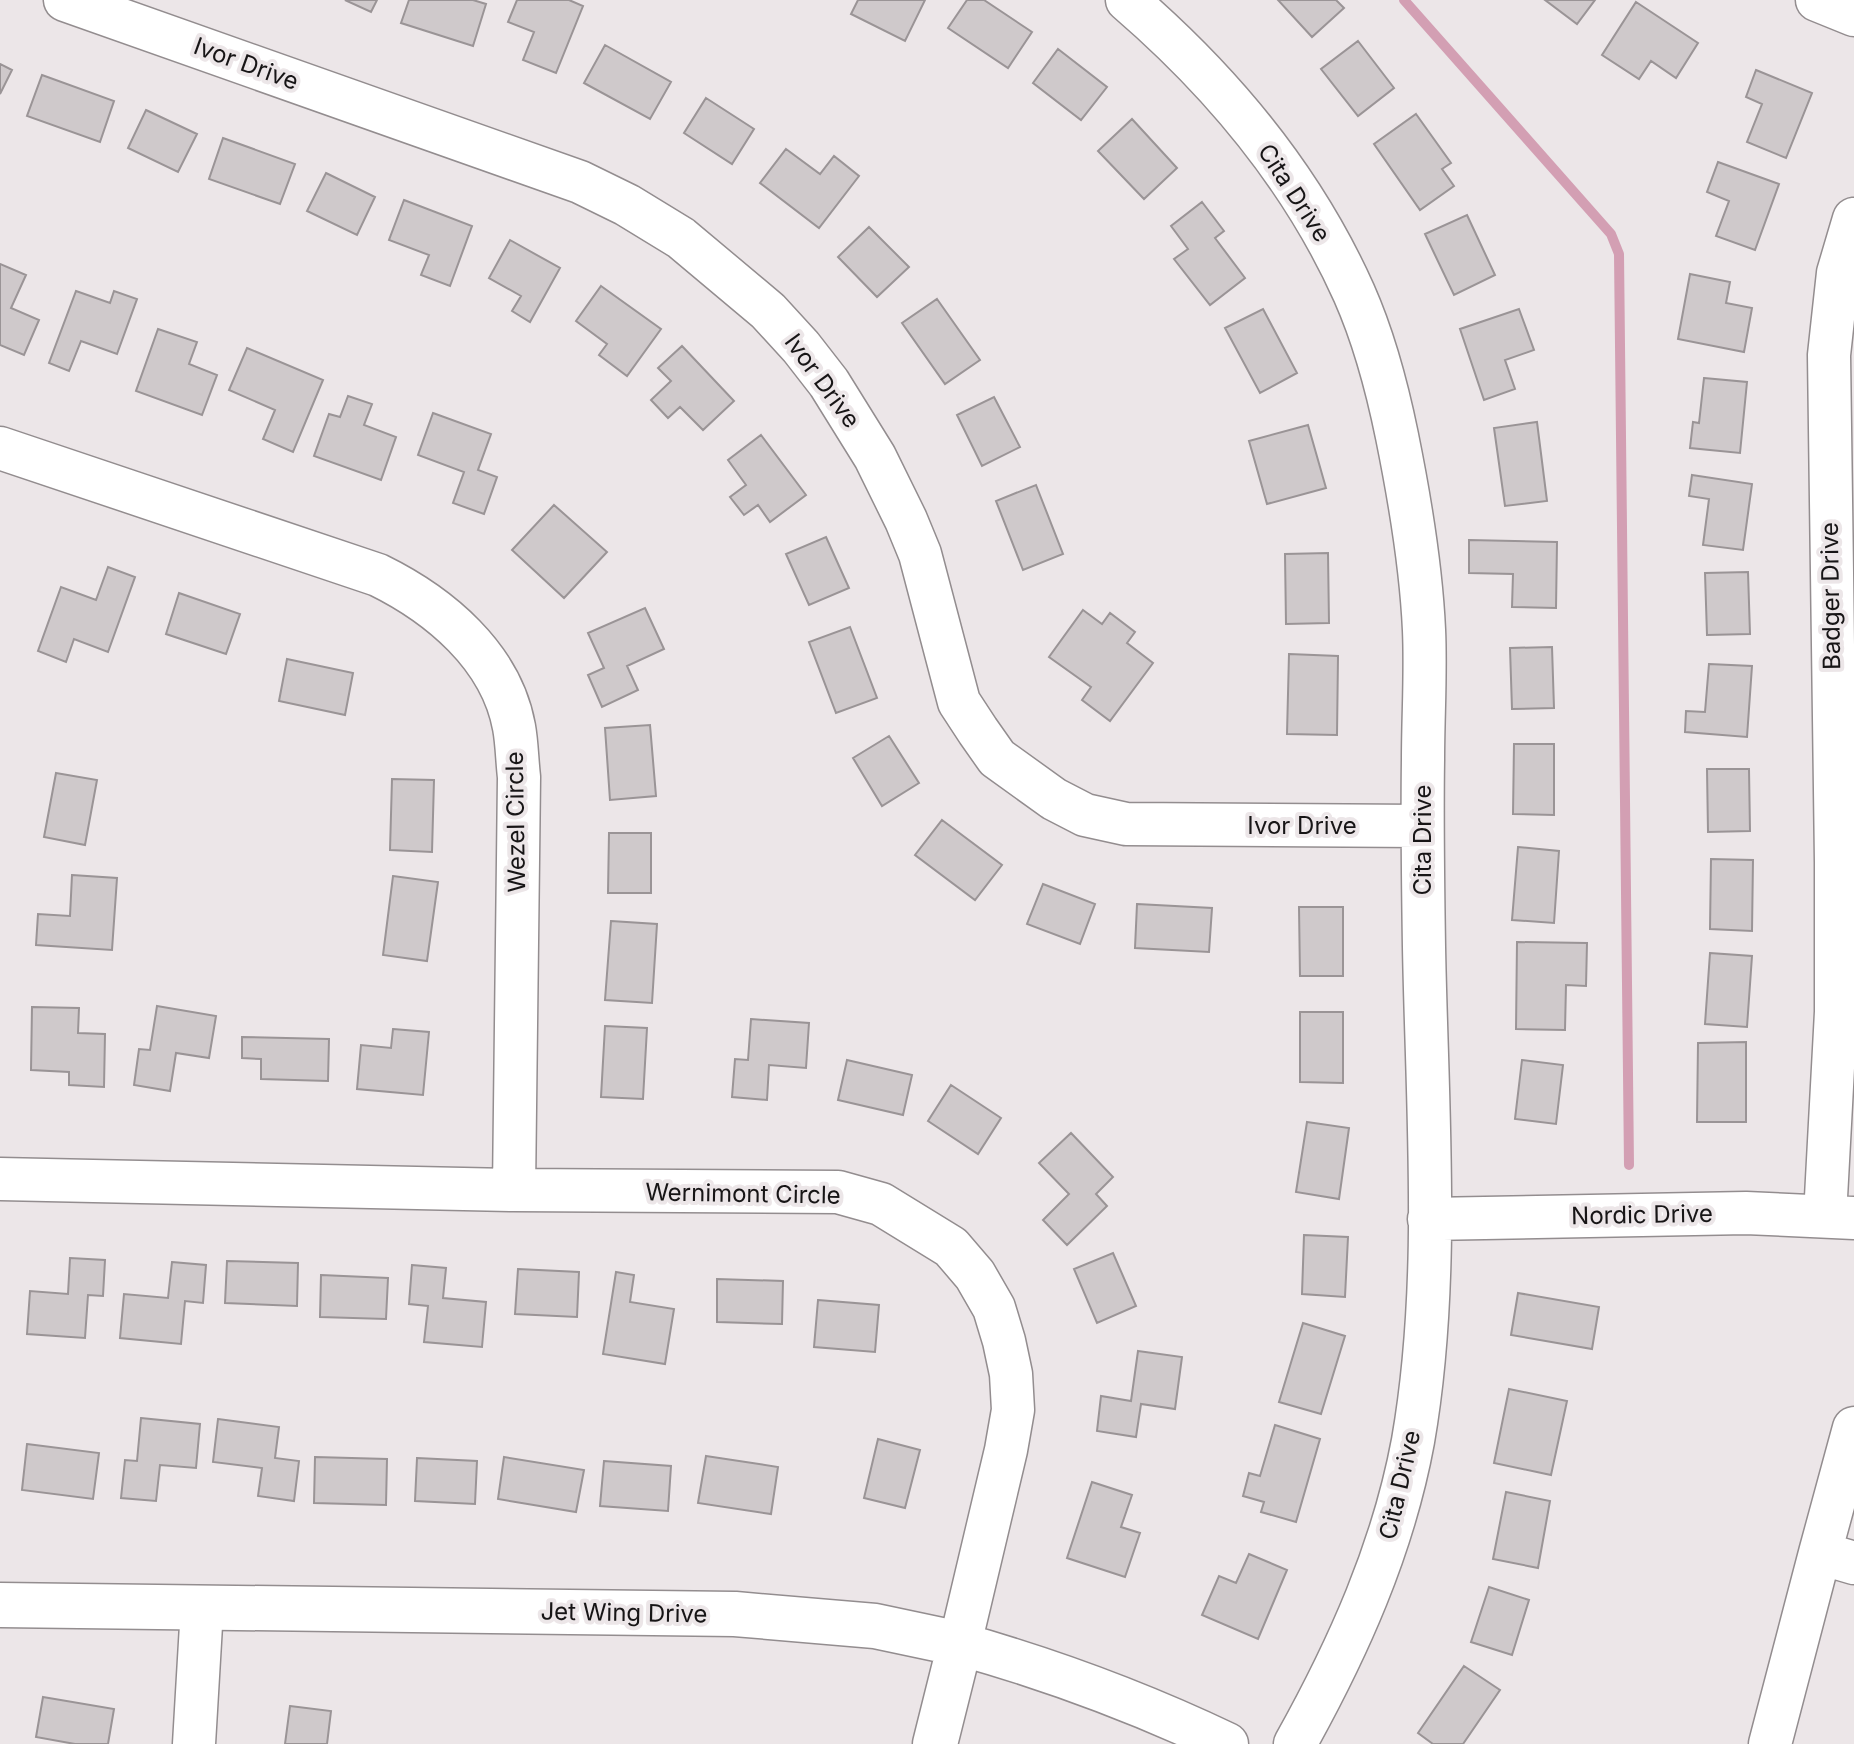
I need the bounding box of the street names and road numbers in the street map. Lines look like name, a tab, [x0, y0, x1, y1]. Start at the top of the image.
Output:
street label: Ivor Drive	[190, 31, 302, 96]
street label: Cita Drive	[1252, 138, 1337, 247]
street label: Ivor Drive	[779, 328, 866, 433]
street label: Badger Drive	[1815, 522, 1846, 670]
street label: Wezel Circle	[500, 751, 531, 893]
street label: Cita Drive	[1408, 784, 1437, 896]
street label: Ivor Drive	[1247, 811, 1357, 840]
street label: Wernimont Circle	[645, 1177, 841, 1210]
street label: Nordic Drive	[1571, 1199, 1713, 1230]
street label: Cita Drive	[1373, 1428, 1426, 1542]
street label: Jet Wing Drive	[540, 1597, 708, 1628]

